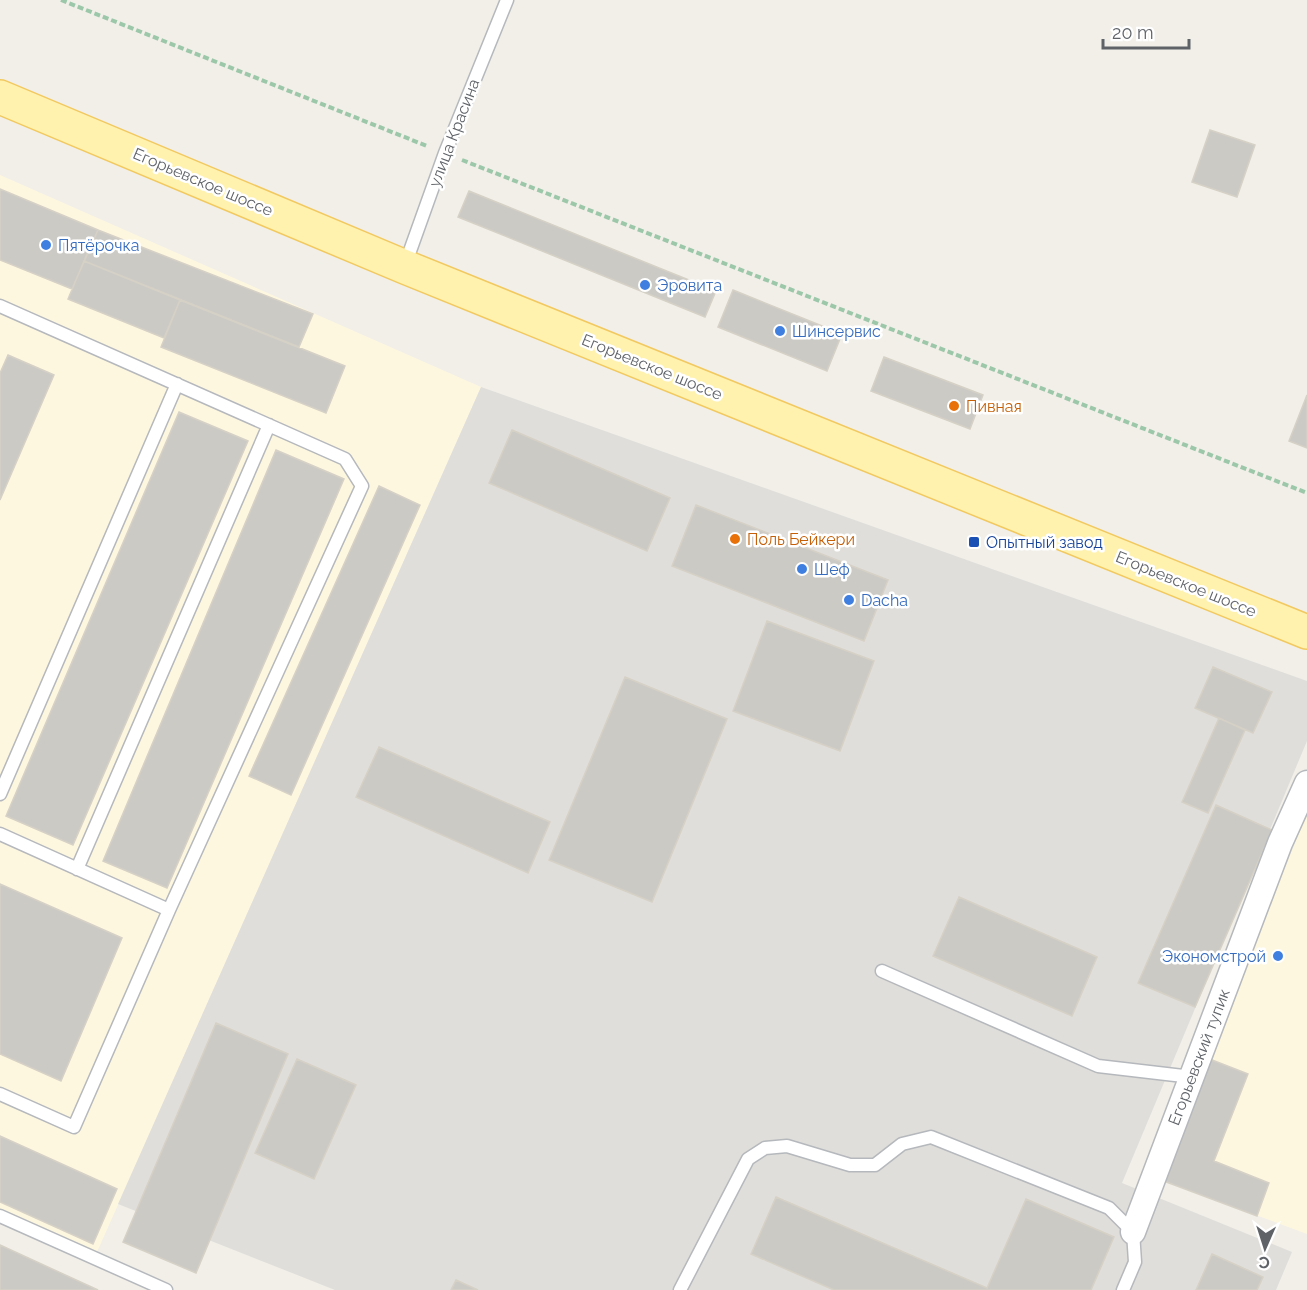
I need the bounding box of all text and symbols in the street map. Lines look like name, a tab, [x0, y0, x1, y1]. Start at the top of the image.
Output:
scale bar	[1103, 12, 1188, 50]
text: 20 m	[1112, 22, 1154, 43]
street label: улица Красина	[425, 76, 483, 190]
street label: Егорьевское шоссе	[130, 144, 276, 220]
place label: Пятёрочка	[58, 236, 139, 255]
marker: Пятёрочка	[39, 238, 53, 252]
place label: Эровита	[657, 276, 722, 295]
marker: Эровита	[638, 278, 652, 292]
place label: Шинсервис	[792, 322, 881, 341]
marker: Шинсервис	[773, 324, 787, 338]
street label: Егорьевское шоссе	[579, 330, 725, 404]
place label: Пивная	[966, 397, 1022, 416]
marker: Пивная	[947, 399, 961, 413]
place label: Поль Бейкери	[747, 530, 855, 549]
marker: Поль Бейкери	[728, 532, 742, 546]
place label: Опытный завод	[986, 533, 1103, 552]
marker: Опытный завод	[967, 535, 981, 549]
street label: Егорьевское шоссе	[1113, 547, 1259, 621]
place label: Шеф	[814, 560, 850, 579]
marker: Шеф	[795, 562, 809, 576]
place label: Dacha	[861, 591, 908, 610]
marker: Dacha	[842, 593, 856, 607]
place label: Экономстрой	[1162, 947, 1266, 966]
marker: Экономстрой	[1271, 949, 1285, 963]
street label: Егорьевский тупик	[1164, 986, 1234, 1128]
north arrow	[1235, 1218, 1295, 1278]
text: С	[1258, 1253, 1270, 1272]

